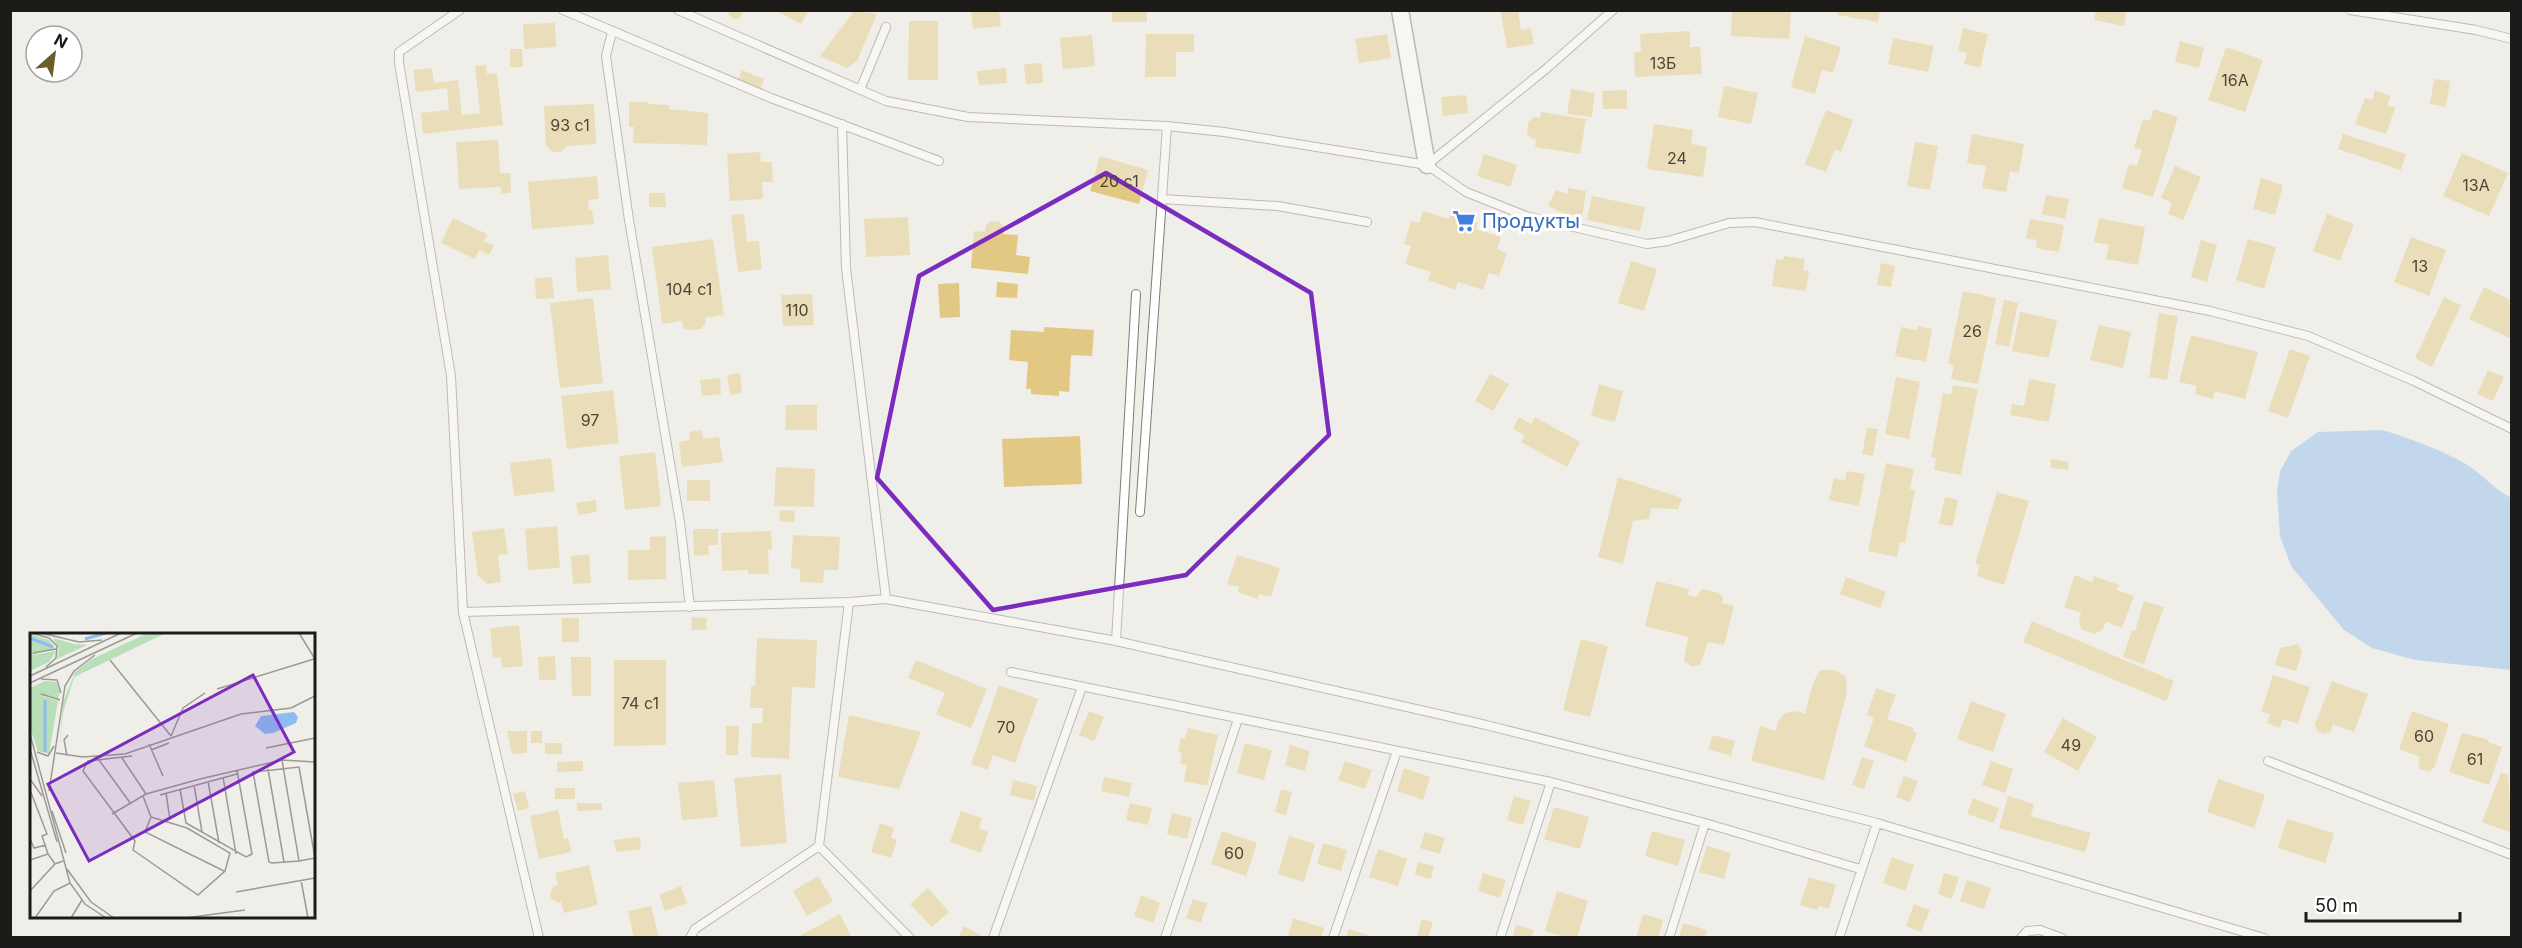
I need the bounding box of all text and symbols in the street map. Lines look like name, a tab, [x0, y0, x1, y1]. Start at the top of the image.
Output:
north arrow	[24, 24, 84, 84]
text: N	[51, 29, 71, 52]
house number: 13Б	[1650, 53, 1676, 73]
house number: 16А	[2221, 70, 2249, 90]
house number: 93 с1	[550, 115, 590, 135]
house number: 24	[1667, 148, 1687, 168]
house number: 20 с1	[1099, 171, 1139, 191]
house number: 13А	[2462, 175, 2490, 195]
supermarket icon: Продукты	[1451, 208, 1477, 234]
place label: Продукты	[1482, 209, 1580, 233]
house number: 13	[2412, 256, 2428, 276]
house number: 104 с1	[666, 279, 712, 299]
house number: 110	[785, 300, 809, 320]
house number: 26	[1962, 321, 1982, 341]
house number: 97	[581, 410, 599, 430]
inset map	[30, 633, 315, 918]
house number: 74 с1	[621, 693, 659, 713]
house number: 70	[997, 717, 1015, 737]
house number: 60	[2414, 726, 2434, 746]
house number: 49	[2061, 735, 2081, 755]
house number: 61	[2467, 749, 2483, 769]
house number: 60	[1224, 843, 1244, 863]
scale bar	[2306, 885, 2460, 923]
text: 50 m	[2315, 895, 2358, 916]

